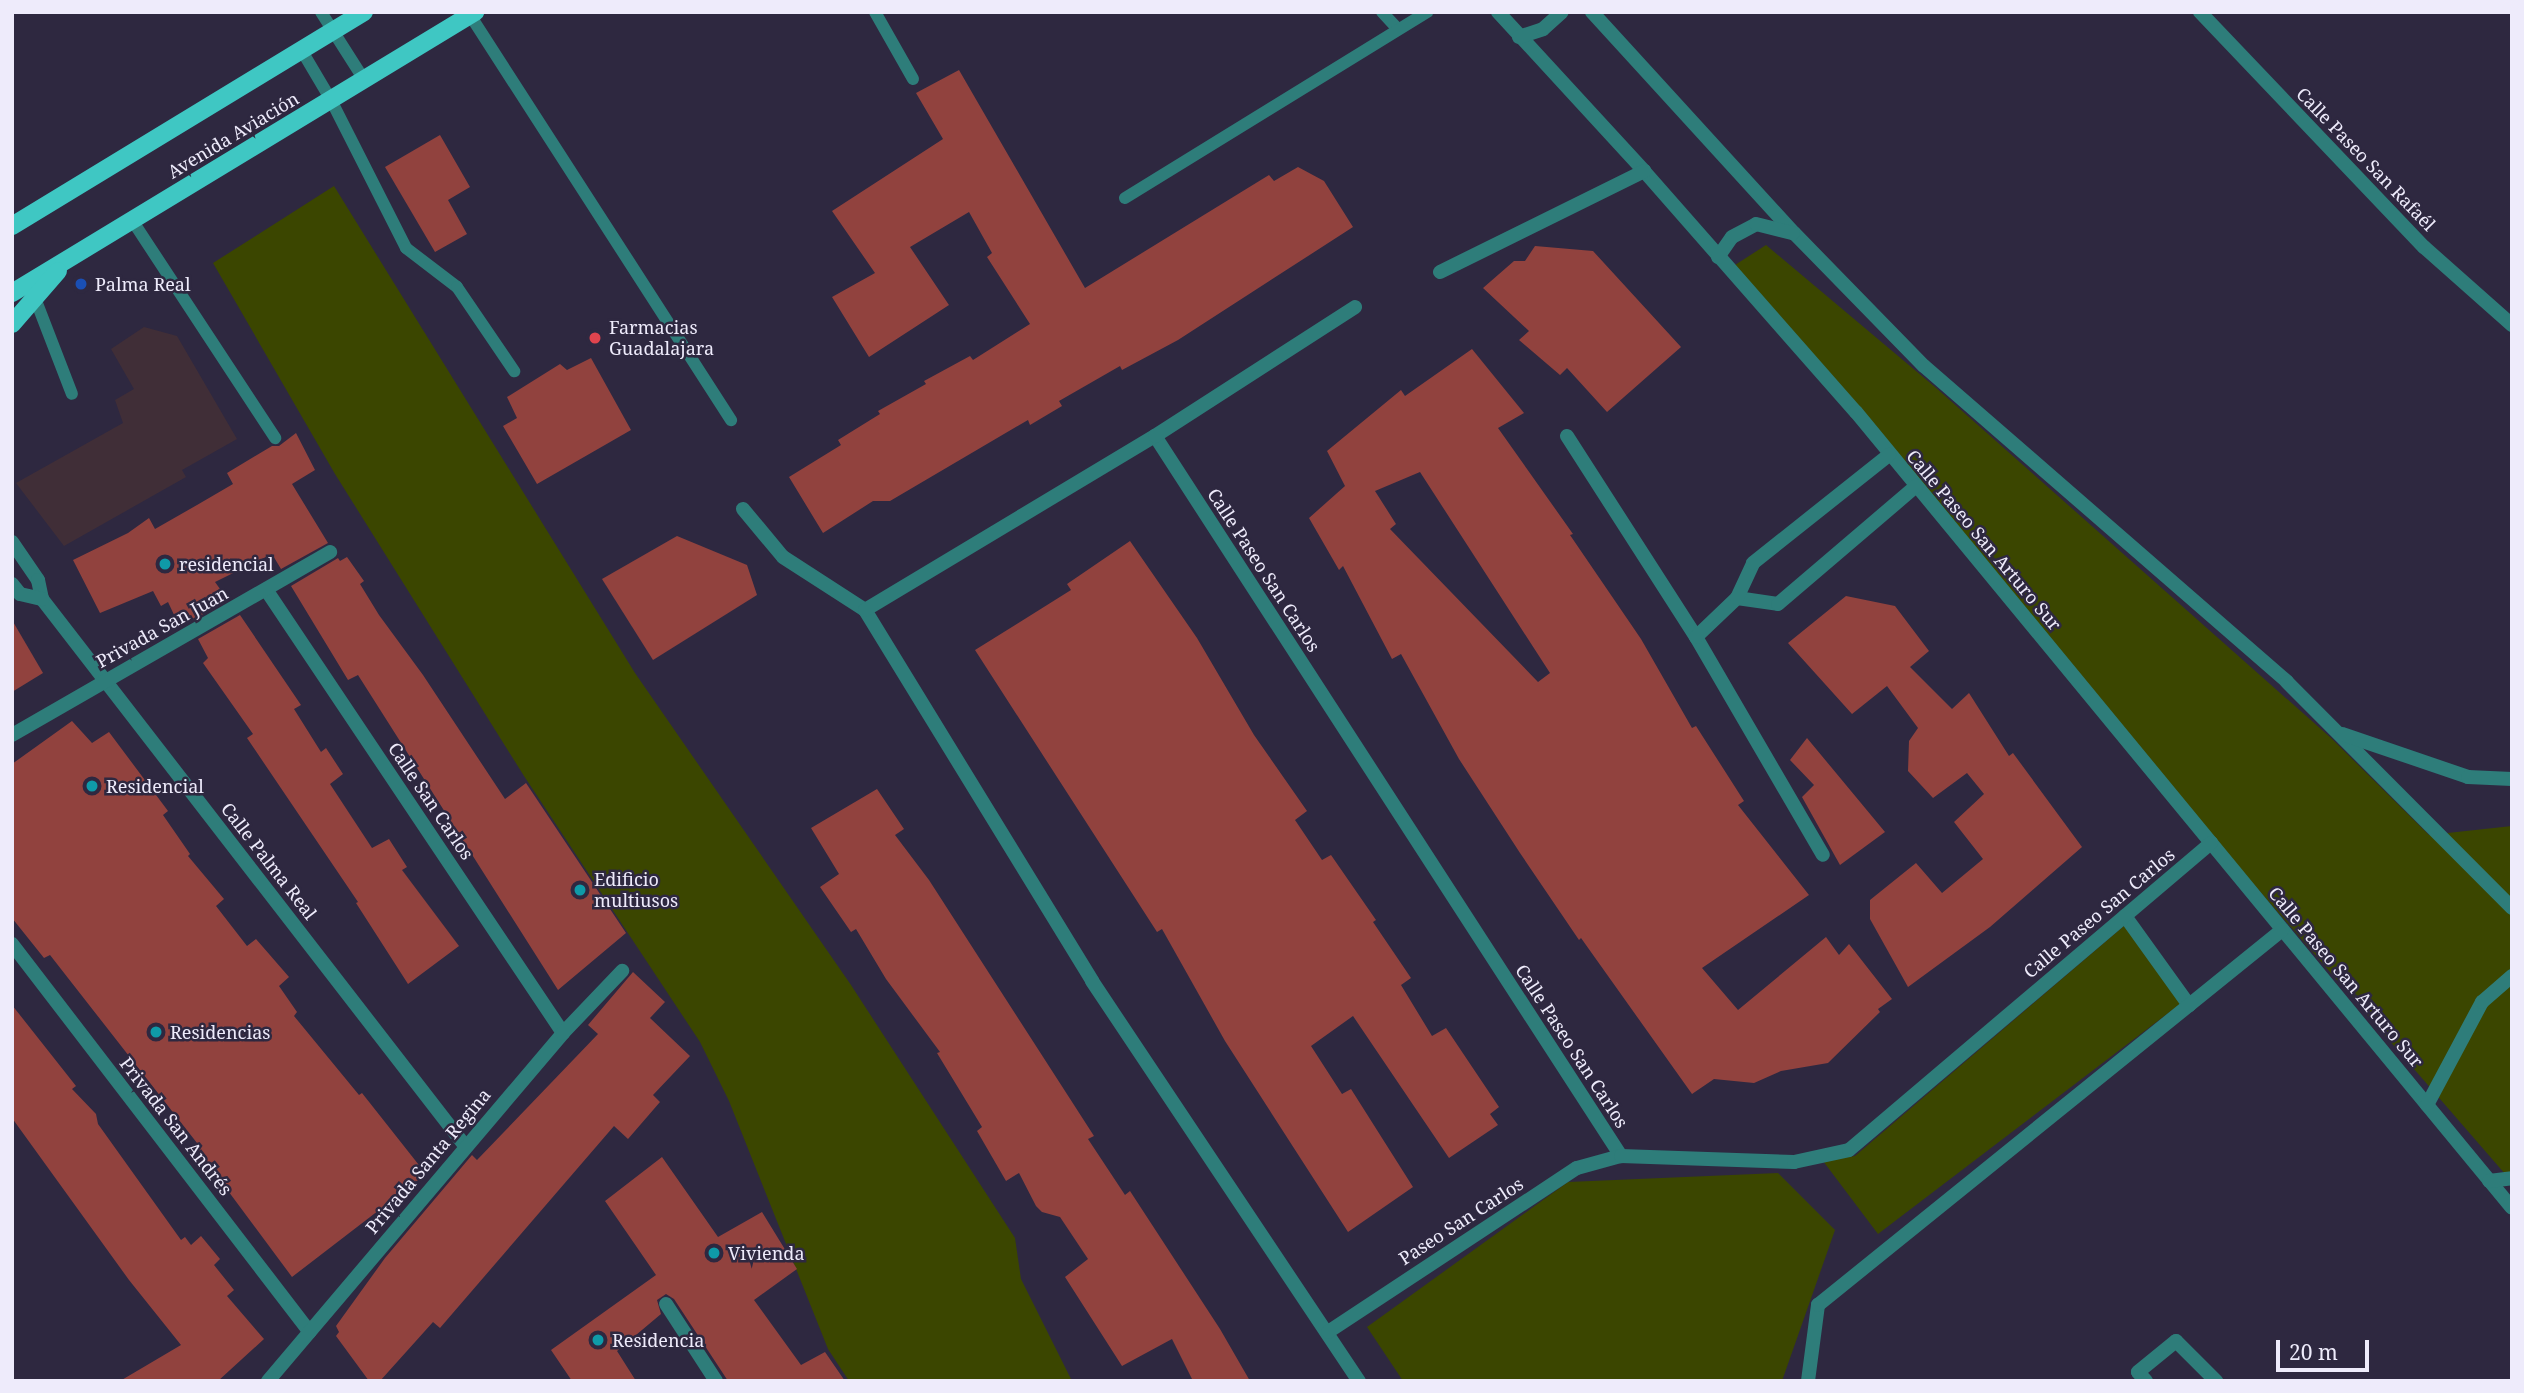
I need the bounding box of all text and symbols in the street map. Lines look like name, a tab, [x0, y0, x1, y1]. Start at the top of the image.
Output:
street label: Calle Paseo San Rafaél	[2292, 83, 2440, 235]
street label: Avenida Aviación	[163, 87, 303, 183]
place label: Palma Real	[95, 273, 191, 295]
marker: Palma Real	[73, 276, 89, 292]
place label: Farmacias Guadalajara	[609, 317, 714, 360]
marker: Farmacias Guadalajara	[587, 330, 603, 346]
street label: Calle Paseo San Arturo Sur	[1902, 445, 2066, 635]
street label: Calle Paseo San Carlos	[1203, 484, 1325, 656]
place label: residencial	[179, 553, 274, 575]
marker: residencial	[157, 556, 173, 572]
street label: Privada San Juan	[92, 582, 232, 672]
street label: Calle San Carlos	[384, 738, 478, 864]
place label: Residencial	[106, 775, 204, 797]
marker: Residencial	[84, 778, 100, 794]
street label: Calle Palma Real	[217, 798, 321, 924]
street label: Calle Paseo San Carlos	[2019, 844, 2179, 982]
place label: Edificio multiusos	[594, 869, 678, 912]
marker: Edificio multiusos	[572, 882, 588, 898]
street label: Calle Paseo San Arturo Sur	[2264, 882, 2428, 1072]
street label: Calle Paseo San Carlos	[1511, 960, 1633, 1132]
place label: Residencias	[170, 1021, 270, 1043]
marker: Residencias	[148, 1024, 164, 1040]
street label: Privada San Andrés	[115, 1053, 237, 1199]
street label: Privada Santa Regina	[361, 1084, 495, 1238]
street label: Paseo San Carlos	[1395, 1173, 1527, 1269]
place label: Vivienda	[728, 1242, 805, 1264]
marker: Vivienda	[706, 1245, 722, 1261]
scale bar	[2279, 1326, 2372, 1370]
place label: Residencia	[612, 1329, 704, 1351]
marker: Residencia	[590, 1332, 606, 1348]
text: 20 m	[2289, 1338, 2338, 1366]

